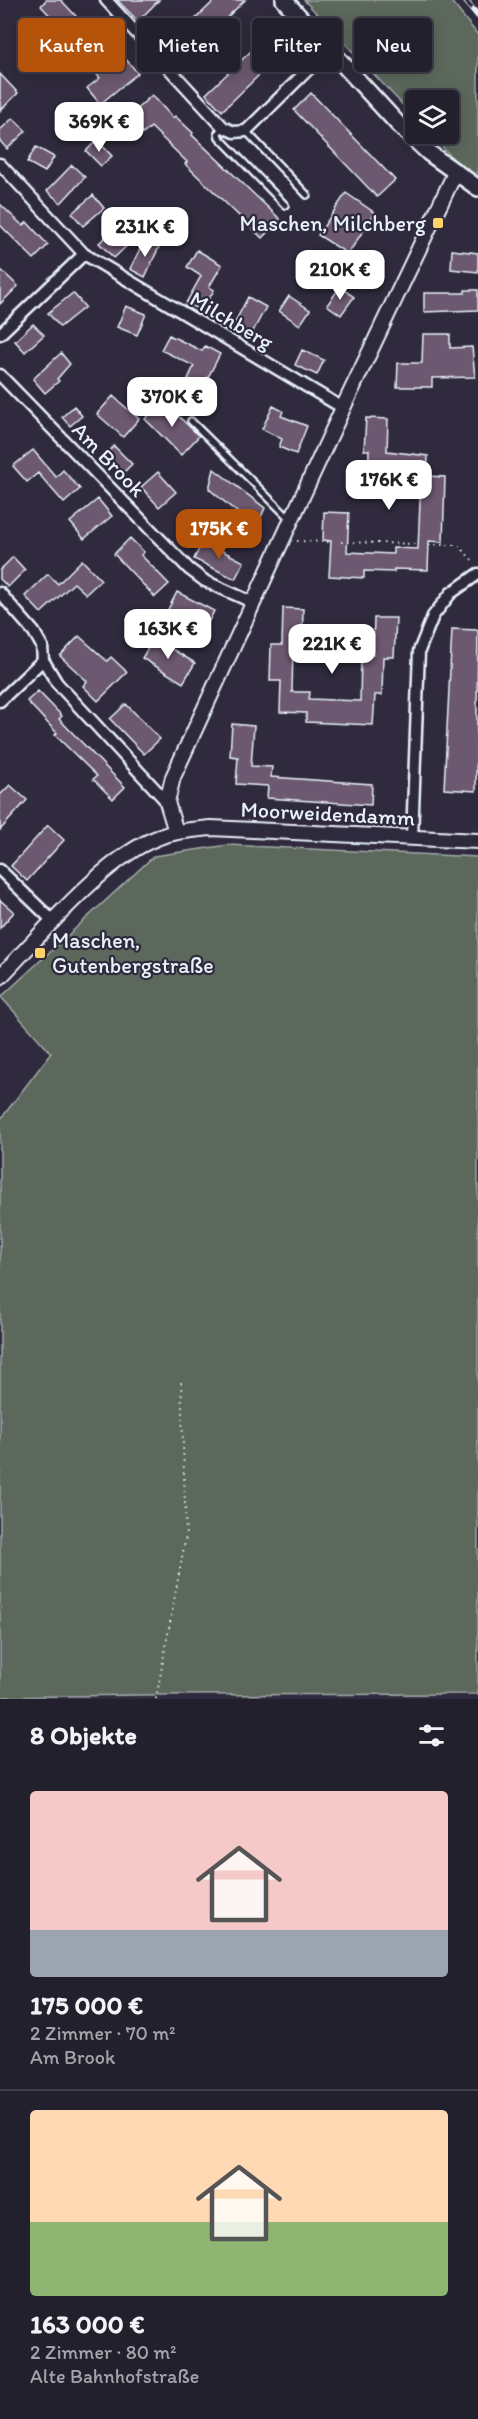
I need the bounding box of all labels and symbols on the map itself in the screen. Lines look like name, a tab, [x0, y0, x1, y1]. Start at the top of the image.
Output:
pin: 369K €	[50, 102, 148, 153]
pin: 231K €	[96, 207, 194, 258]
place label: Maschen, Milchberg	[239, 210, 427, 237]
marker: Maschen, Milchberg	[431, 216, 445, 230]
pin: 210K €	[291, 250, 389, 301]
street label: Milchberg	[185, 285, 279, 356]
pin: 370K €	[123, 377, 221, 428]
street label: Am Brook	[66, 416, 151, 503]
pin: 176K €	[340, 460, 438, 511]
pin: 175K €	[170, 509, 268, 560]
pin: 163K €	[119, 609, 217, 660]
pin: 221K €	[283, 624, 381, 675]
street label: Moorweidendamm	[240, 795, 416, 832]
place label: Maschen, Gutenbergstraße	[52, 927, 214, 979]
marker: Maschen, Gutenbergstraße	[33, 946, 47, 960]

